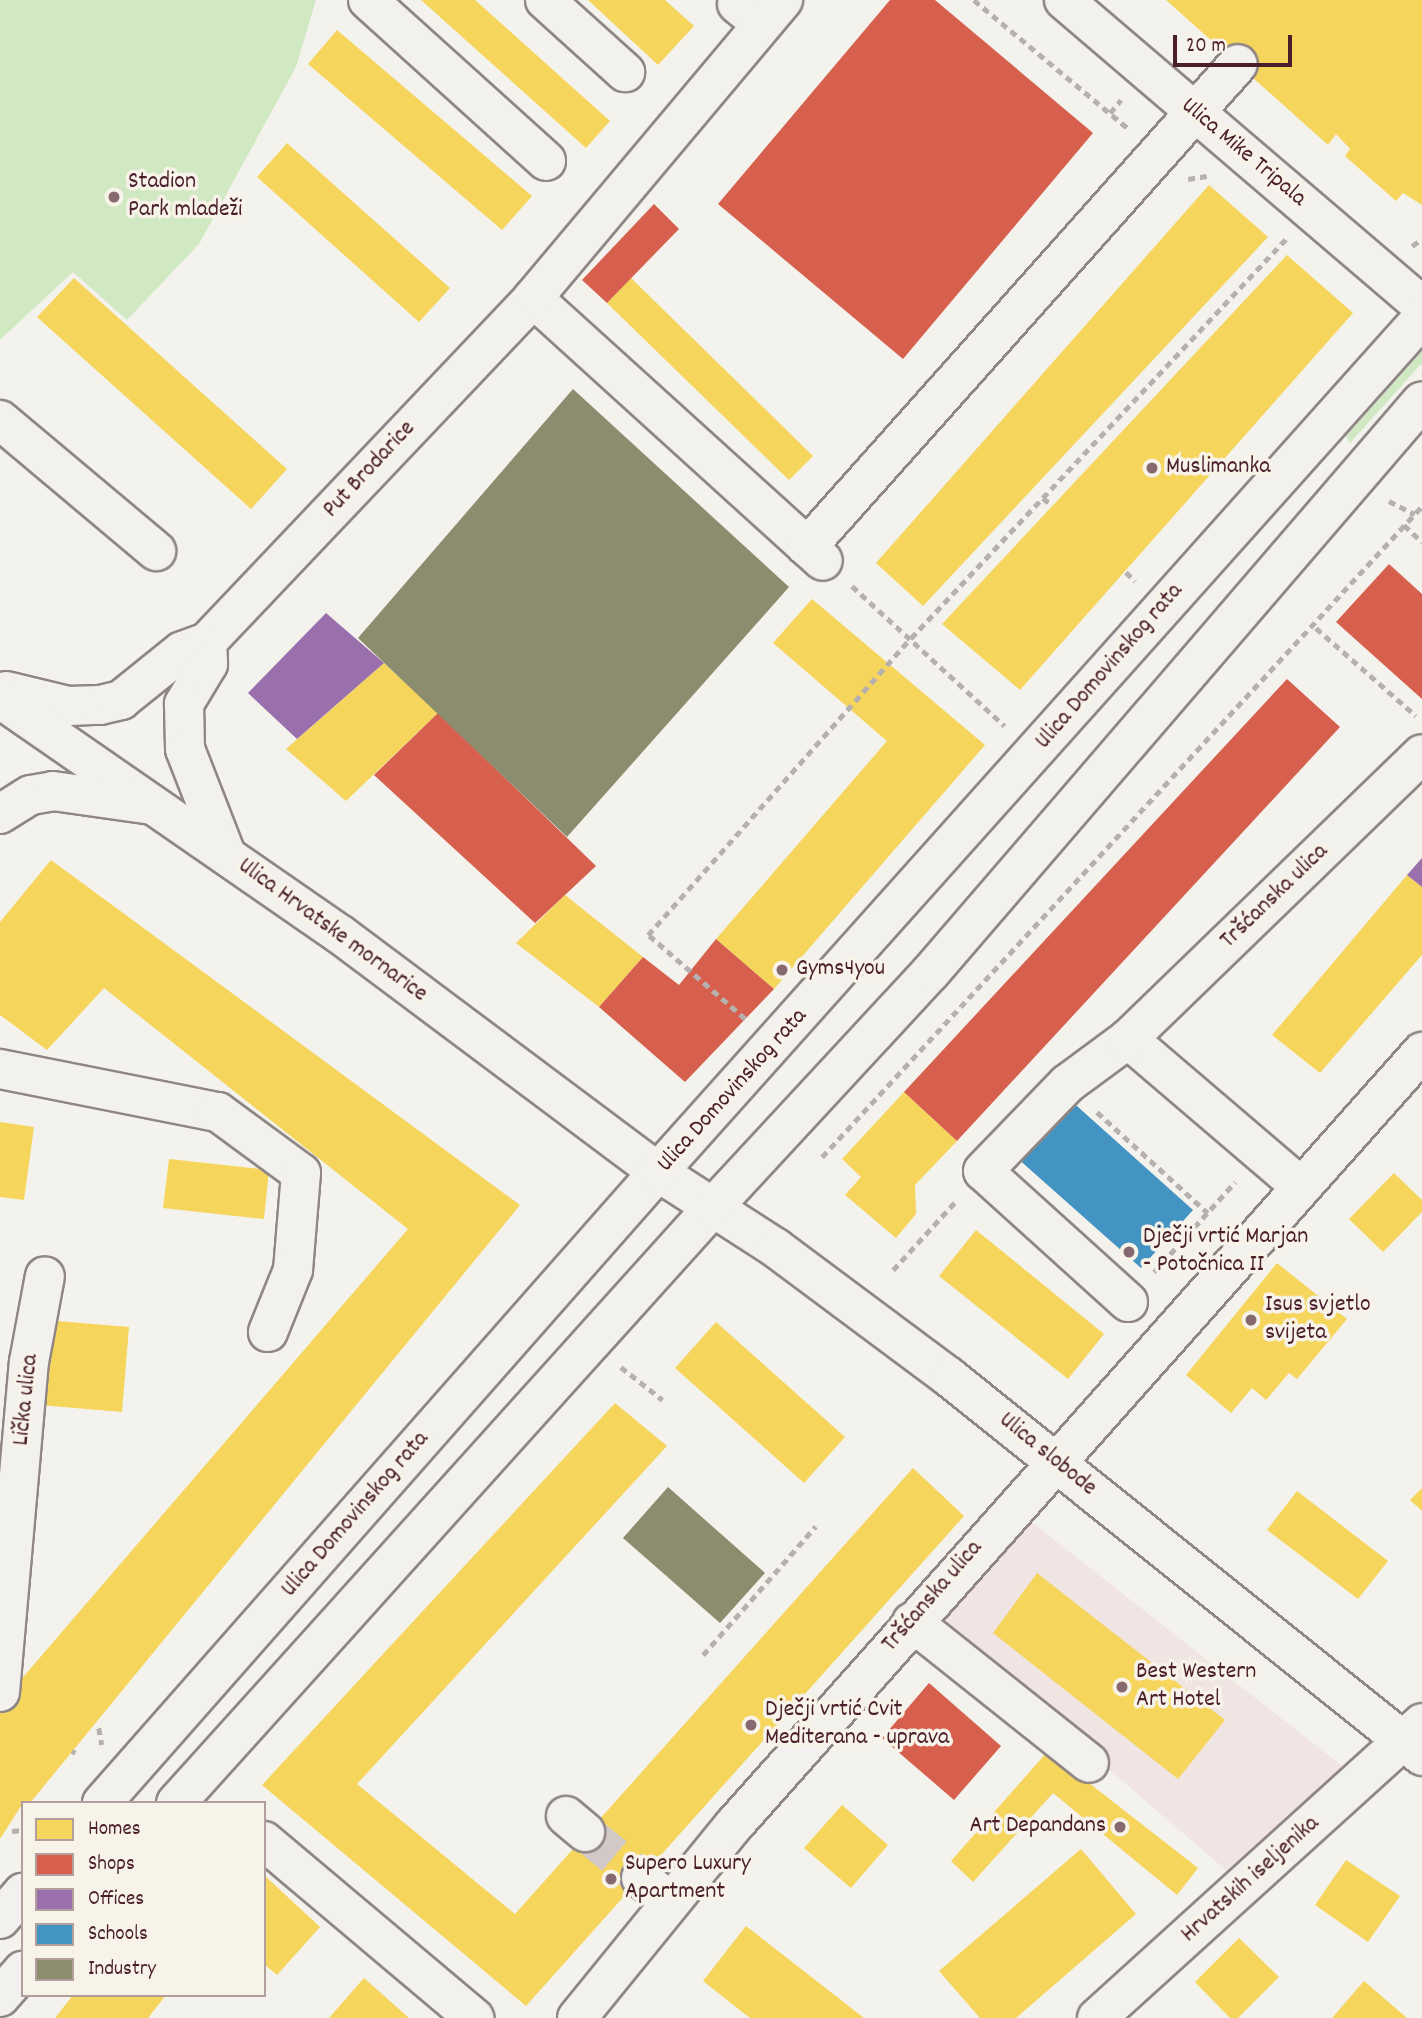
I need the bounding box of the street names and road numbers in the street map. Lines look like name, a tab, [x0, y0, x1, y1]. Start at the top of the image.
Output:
street label: Ulica Mike Tripala	[1175, 92, 1311, 214]
street label: Put Brodarice	[318, 415, 422, 525]
street label: Ulica Domovinskog rata	[1030, 578, 1190, 756]
street label: Tršćanska ulica	[1215, 838, 1335, 956]
street label: Ulica Hrvatske mornarice	[232, 853, 432, 1009]
street label: Ulica Domovinskog rata	[652, 1003, 814, 1179]
street label: Lička ulica	[8, 1353, 46, 1447]
street label: Ulica slobode	[992, 1407, 1102, 1503]
street label: Ulica Domovinskog rata	[276, 1426, 436, 1604]
street label: Tršćanska ulica	[877, 1535, 989, 1659]
street label: Hrvatskih iseljenika	[1176, 1810, 1326, 1950]

